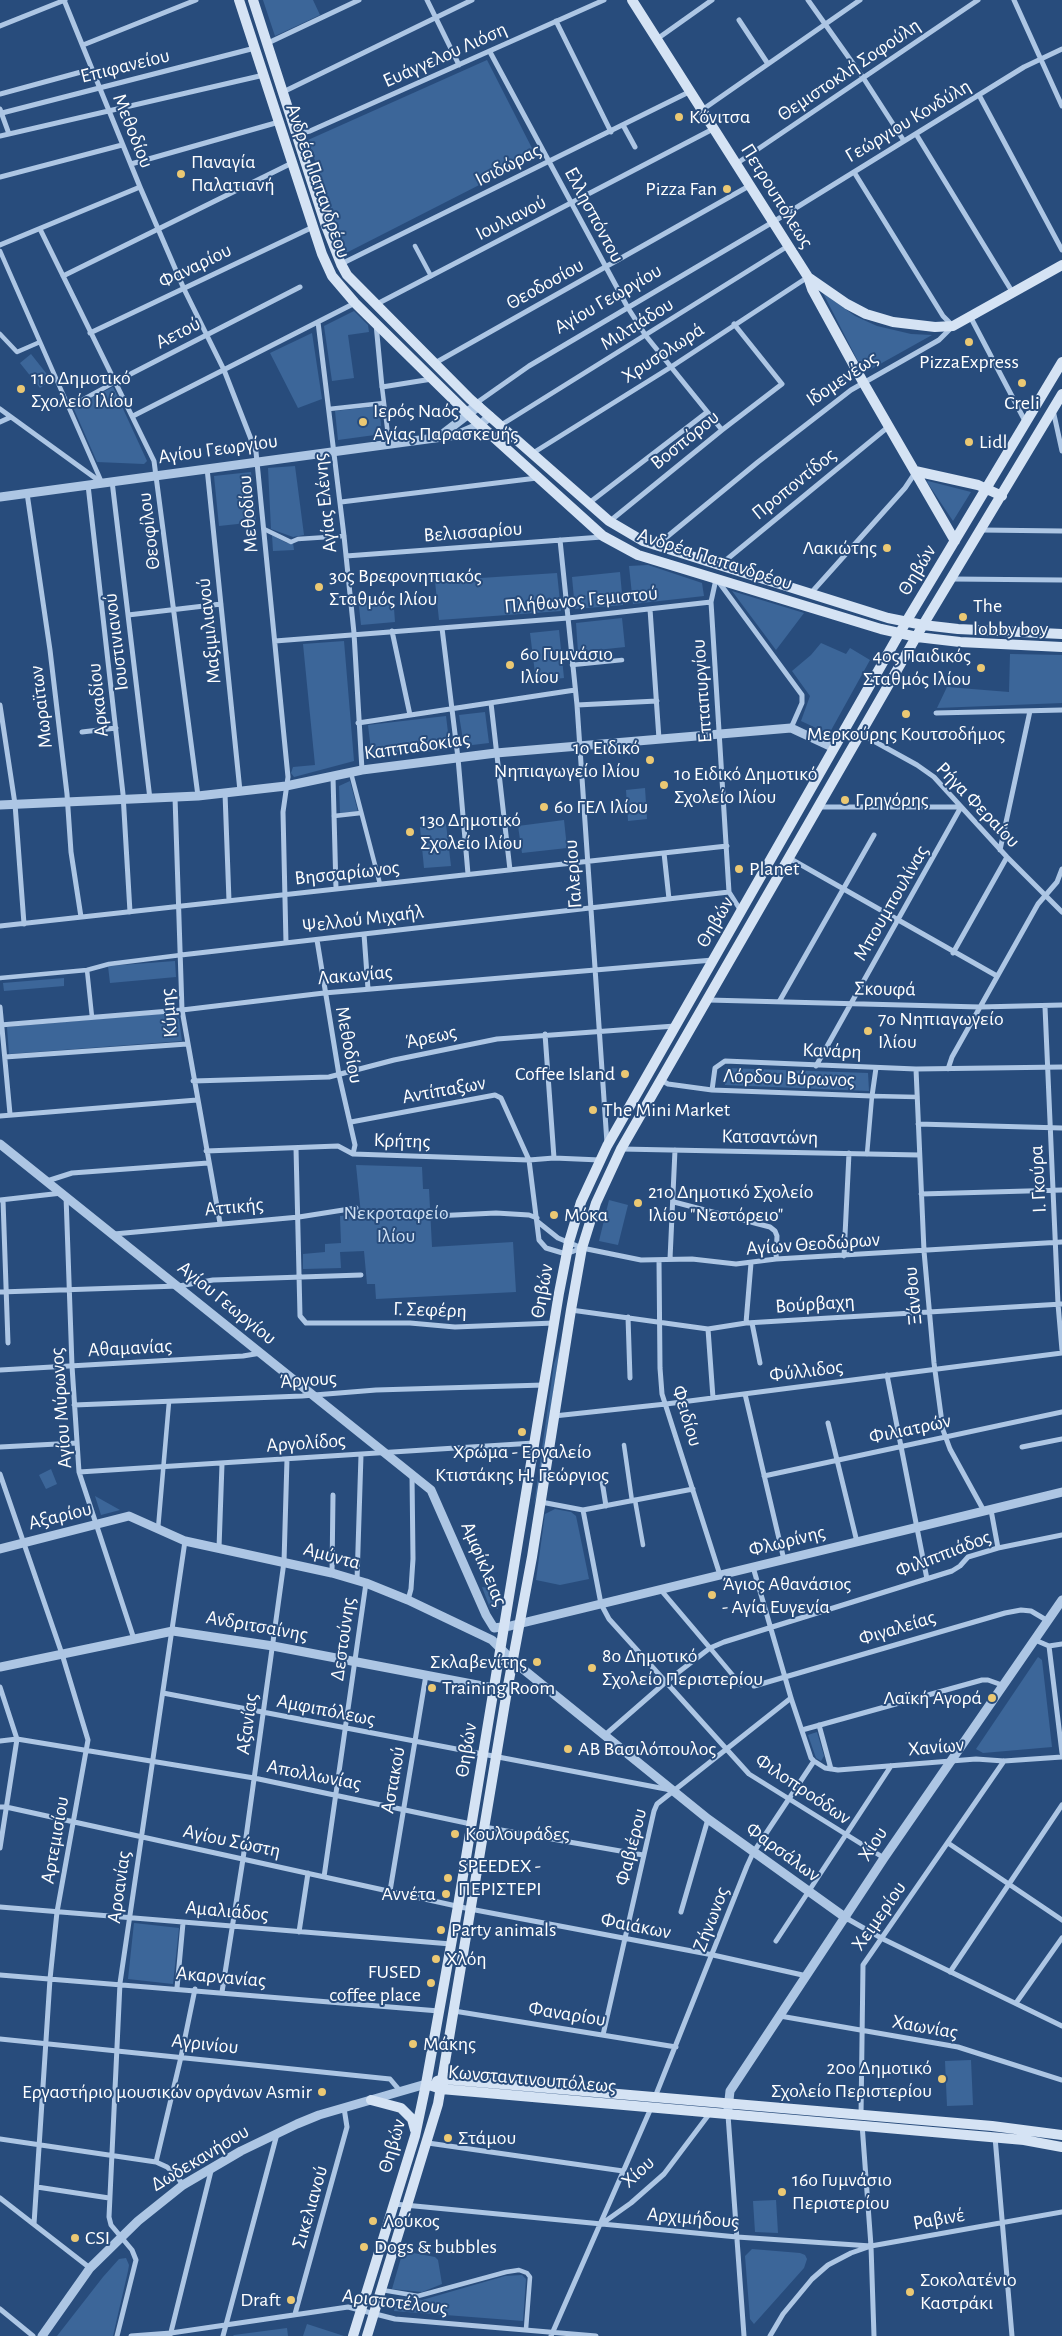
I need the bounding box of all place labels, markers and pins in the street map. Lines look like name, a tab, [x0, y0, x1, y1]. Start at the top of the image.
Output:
place label: Κόνιτσα	[689, 105, 750, 129]
marker: Κόνιτσα	[673, 111, 685, 123]
place label: Παναγία Παλατιανή	[191, 150, 275, 197]
marker: Παναγία Παλατιανή	[175, 168, 187, 180]
place label: Pizza Fan	[645, 177, 717, 201]
marker: Pizza Fan	[721, 183, 733, 195]
marker: PizzaExpress	[963, 336, 975, 348]
place label: PizzaExpress	[919, 350, 1019, 374]
place label: 11ο Δημοτικό Σχολείο Ιλίου	[31, 366, 133, 413]
marker: Creli	[1016, 377, 1028, 389]
marker: 11ο Δημοτικό Σχολείο Ιλίου	[15, 383, 27, 395]
place label: Creli	[1004, 391, 1040, 415]
place label: Ιερός Ναός Αγίας Παρασκευής	[373, 399, 518, 446]
marker: Ιερός Ναός Αγίας Παρασκευής	[357, 416, 369, 428]
place label: Lidl	[979, 430, 1007, 454]
marker: Lidl	[963, 436, 975, 448]
place label: Λακιώτης	[803, 536, 877, 560]
marker: Λακιώτης	[881, 542, 893, 554]
place label: 3ος Βρεφονηπιακός Σταθμός Ιλίου	[329, 564, 482, 611]
marker: 3ος Βρεφονηπιακός Σταθμός Ιλίου	[313, 581, 325, 593]
place label: The lobby boy	[973, 594, 1048, 641]
marker: The lobby boy	[957, 611, 969, 623]
place label: 6ο Γυμνάσιο Ιλίου	[520, 642, 613, 689]
place label: 4ος Παιδικός Σταθμός Ιλίου	[863, 644, 971, 691]
marker: 6ο Γυμνάσιο Ιλίου	[504, 659, 516, 671]
marker: 4ος Παιδικός Σταθμός Ιλίου	[975, 662, 987, 674]
marker: Μερκούρης Κουτσοδήμος	[900, 708, 912, 720]
place label: Μερκούρης Κουτσοδήμος	[807, 722, 1005, 746]
place label: 1ο Ειδικό Νηπιαγωγείο Ιλίου	[494, 736, 640, 783]
marker: 1ο Ειδικό Νηπιαγωγείο Ιλίου	[644, 754, 656, 766]
place label: 1ο Ειδικό Δημοτικό Σχολείο Ιλίου	[674, 762, 817, 809]
marker: 1ο Ειδικό Δημοτικό Σχολείο Ιλίου	[658, 779, 670, 791]
place label: Γρηγόρης	[855, 788, 929, 812]
marker: Γρηγόρης	[839, 794, 851, 806]
place label: 6ο ΓΕΛ Ιλίου	[554, 795, 648, 819]
marker: 6ο ΓΕΛ Ιλίου	[538, 801, 550, 813]
place label: 13ο Δημοτικό Σχολείο Ιλίου	[420, 808, 522, 855]
marker: 13ο Δημοτικό Σχολείο Ιλίου	[404, 826, 416, 838]
place label: Planet	[749, 857, 799, 881]
marker: Planet	[733, 863, 745, 875]
place label: 7ο Νηπιαγωγείο Ιλίου	[878, 1007, 1004, 1054]
marker: 7ο Νηπιαγωγείο Ιλίου	[862, 1025, 874, 1037]
place label: Coffee Island	[515, 1062, 615, 1086]
marker: Coffee Island	[619, 1068, 631, 1080]
place label: The Mini Market	[603, 1098, 730, 1122]
marker: The Mini Market	[587, 1104, 599, 1116]
place label: 21ο Δημοτικό Σχολείο Ιλίου "Νεστόρειο"	[648, 1180, 813, 1227]
marker: 21ο Δημοτικό Σχολείο Ιλίου "Νεστόρειο"	[632, 1197, 644, 1209]
place label: Μόκα	[564, 1203, 608, 1227]
marker: Μόκα	[548, 1209, 560, 1221]
marker: Χρώμα - Εργαλείο Κτιστάκης Η. Γεώργιος	[516, 1426, 528, 1438]
place label: Χρώμα - Εργαλείο Κτιστάκης Η. Γεώργιος	[435, 1440, 609, 1487]
place label: Άγιος Αθανάσιος - Αγία Ευγενία	[722, 1572, 851, 1619]
marker: Άγιος Αθανάσιος - Αγία Ευγενία	[706, 1589, 718, 1601]
place label: 8ο Δημοτικό Σχολείο Περιστερίου	[602, 1644, 763, 1691]
place label: Σκλαβενίτης	[430, 1650, 527, 1674]
marker: Σκλαβενίτης	[531, 1656, 543, 1668]
marker: 8ο Δημοτικό Σχολείο Περιστερίου	[586, 1662, 598, 1674]
place label: Training Room	[442, 1676, 555, 1700]
marker: Training Room	[426, 1682, 438, 1694]
place label: Λαϊκή Αγορά	[884, 1686, 982, 1710]
marker: Λαϊκή Αγορά	[986, 1692, 998, 1704]
place label: ΑΒ Βασιλόπουλος	[578, 1737, 716, 1761]
marker: ΑΒ Βασιλόπουλος	[562, 1743, 574, 1755]
place label: Κουλουράδες	[465, 1822, 569, 1846]
marker: Κουλουράδες	[449, 1828, 461, 1840]
place label: SPEEDEX - ΠΕΡΙΣΤΕΡΙ	[458, 1854, 542, 1901]
marker: SPEEDEX - ΠΕΡΙΣΤΕΡΙ	[442, 1872, 454, 1884]
place label: Αννέτα	[381, 1882, 436, 1906]
marker: Αννέτα	[440, 1888, 452, 1900]
place label: Party animals	[451, 1918, 556, 1942]
marker: Party animals	[435, 1924, 447, 1936]
place label: Χλόη	[446, 1947, 487, 1971]
marker: Χλόη	[430, 1953, 442, 1965]
place label: FUSED coffee place	[329, 1960, 421, 2007]
marker: FUSED coffee place	[425, 1977, 437, 1989]
place label: Μάκης	[423, 2032, 476, 2056]
marker: Μάκης	[407, 2038, 419, 2050]
place label: 20ο Δημοτικό Σχολείο Περιστερίου	[771, 2056, 932, 2103]
marker: 20ο Δημοτικό Σχολείο Περιστερίου	[936, 2073, 948, 2085]
place label: Εργαστήριο μουσικών οργάνων Asmir	[22, 2080, 312, 2104]
marker: Εργαστήριο μουσικών οργάνων Asmir	[316, 2086, 328, 2098]
place label: Στάμου	[458, 2126, 516, 2150]
marker: Στάμου	[442, 2132, 454, 2144]
place label: 16ο Γυμνάσιο Περιστερίου	[792, 2168, 892, 2215]
marker: 16ο Γυμνάσιο Περιστερίου	[776, 2186, 788, 2198]
place label: Λούκος	[383, 2209, 440, 2233]
marker: Λούκος	[367, 2215, 379, 2227]
place label: CSI	[85, 2226, 110, 2250]
marker: CSI	[69, 2232, 81, 2244]
place label: Dogs & bubbles	[374, 2235, 497, 2259]
marker: Dogs & bubbles	[358, 2241, 370, 2253]
place label: Σοκολατένιο Καστράκι	[920, 2268, 1017, 2315]
marker: Σοκολατένιο Καστράκι	[904, 2286, 916, 2298]
place label: Draft	[240, 2288, 281, 2312]
marker: Draft	[285, 2294, 297, 2306]

